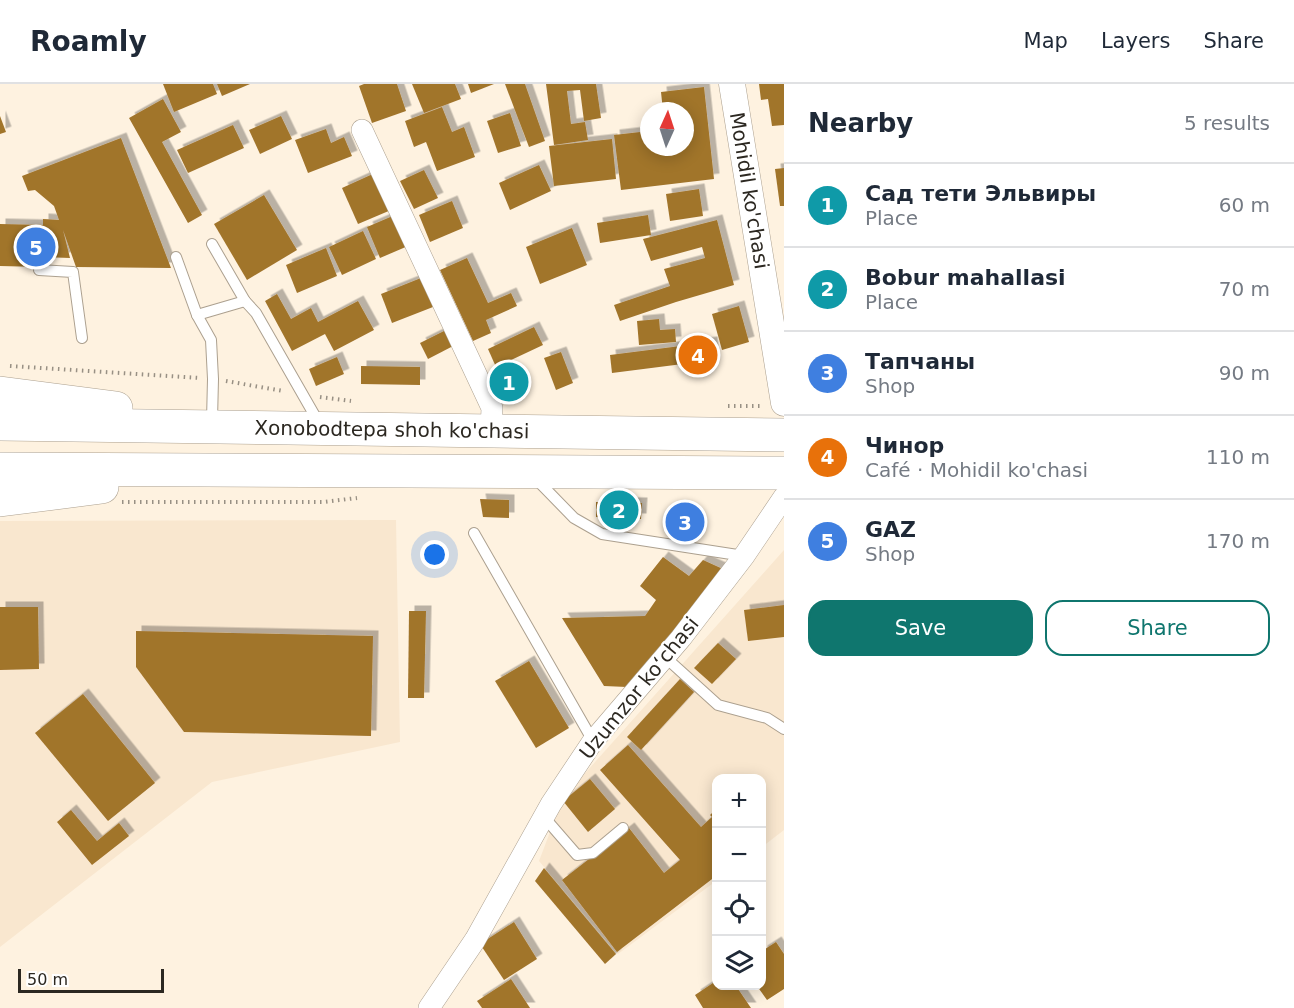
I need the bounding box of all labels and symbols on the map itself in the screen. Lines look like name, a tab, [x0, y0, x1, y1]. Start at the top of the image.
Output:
north arrow	[640, 102, 694, 156]
street label: Mohidil ko'chasi	[725, 110, 774, 271]
pin: 5	[16, 224, 56, 270]
pin: 4	[678, 332, 718, 378]
pin: 1	[490, 360, 528, 404]
street label: Xonobodtepa shoh ko'chasi	[254, 416, 530, 443]
pin: 2	[600, 488, 638, 532]
pin: 3	[666, 500, 704, 544]
your location	[420, 540, 449, 569]
street label: Uzumzor koʻchasi	[574, 612, 704, 764]
scale bar	[18, 966, 164, 994]

